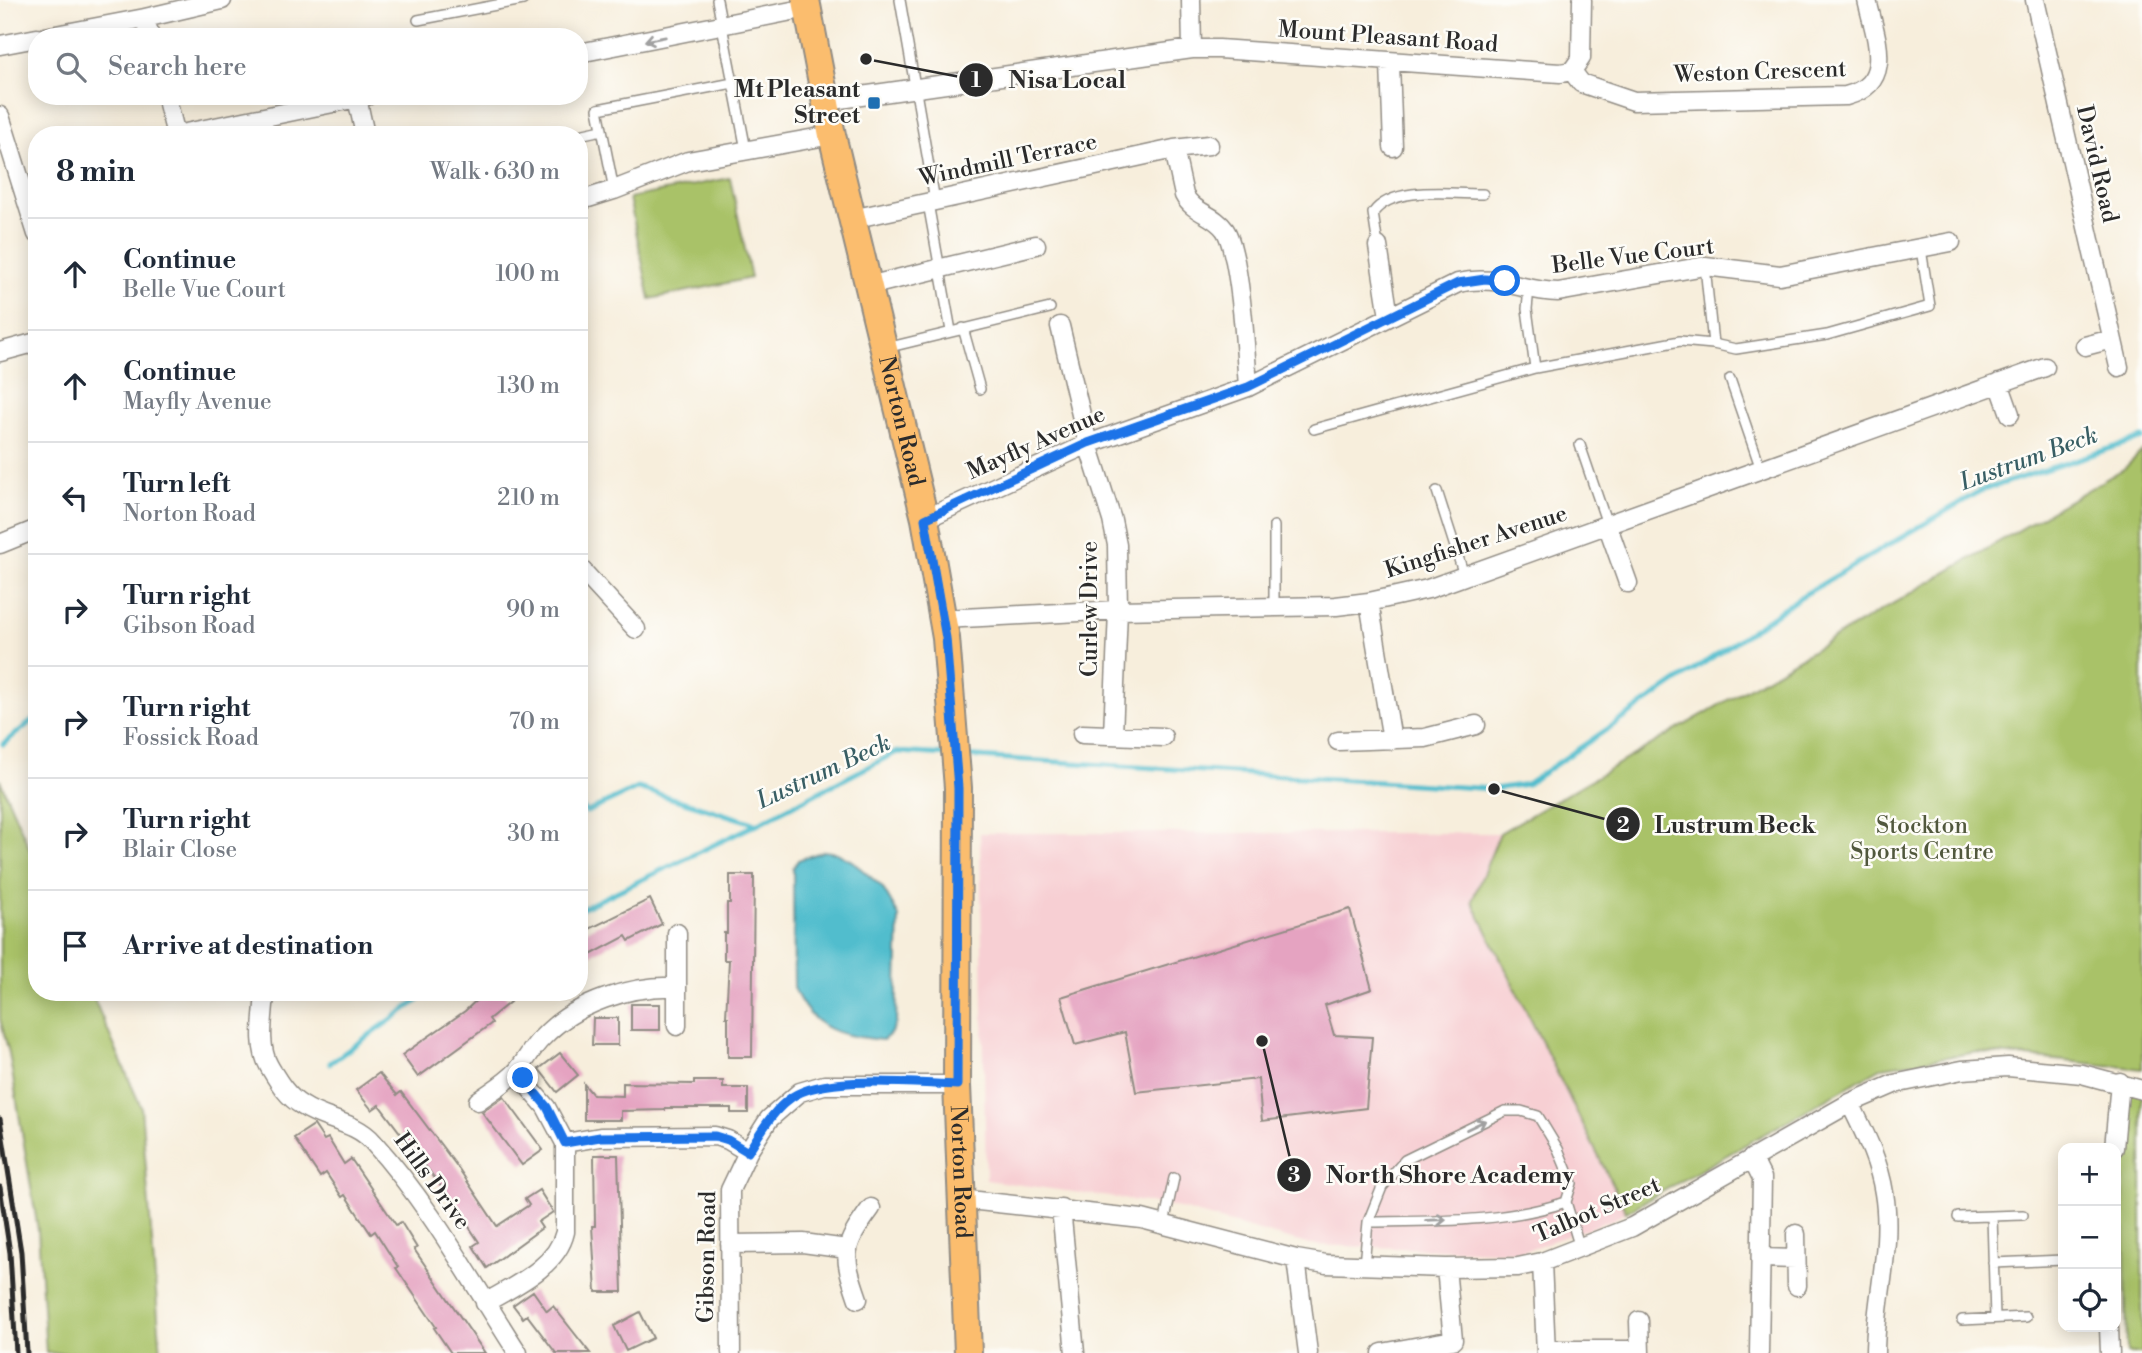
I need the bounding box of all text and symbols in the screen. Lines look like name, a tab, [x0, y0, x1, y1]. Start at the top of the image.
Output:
street label: Mount Pleasant Road	[1277, 15, 1499, 59]
search box	[28, 28, 588, 105]
one-way arrow	[644, 32, 667, 46]
icon: search	[52, 48, 90, 86]
text: Search here	[108, 51, 247, 83]
street label: Weston Crescent	[1672, 55, 1847, 89]
callout: Nisa Local	[959, 57, 1139, 102]
text: Nisa Local	[1008, 66, 1126, 96]
text: 1	[971, 68, 981, 94]
place label: Mt Pleasant Street	[734, 76, 861, 130]
marker: Mt Pleasant Street	[866, 95, 882, 111]
street label: David Road	[2070, 103, 2124, 225]
street label: Windmill Terrace	[915, 127, 1100, 193]
text: 8 min	[56, 153, 135, 191]
text: Walk · 630 m	[430, 158, 560, 186]
street label: Belle Vue Court	[1549, 232, 1716, 280]
text: Continue	[123, 244, 236, 276]
icon: ahead	[56, 255, 94, 293]
text: 100 m	[495, 260, 560, 288]
route start	[1489, 265, 1520, 296]
text: Belle Vue Court	[123, 276, 286, 304]
street label: Norton Road	[872, 353, 931, 489]
text: Continue	[123, 356, 236, 388]
icon: ahead	[56, 367, 94, 405]
text: 130 m	[497, 372, 560, 400]
text: Mayfly Avenue	[123, 388, 272, 416]
street label: Mayfly Avenue	[962, 400, 1110, 486]
water label: Lustrum Beck	[1955, 420, 2102, 498]
text: Turn left	[123, 468, 231, 500]
icon: left	[56, 479, 94, 517]
text: 210 m	[497, 484, 560, 512]
street label: Kingfisher Avenue	[1381, 499, 1571, 585]
text: Norton Road	[123, 500, 256, 528]
street label: Curlew Drive	[1076, 541, 1104, 677]
text: Turn right	[123, 580, 251, 612]
icon: right	[56, 591, 94, 629]
text: 90 m	[506, 596, 560, 624]
text: Gibson Road	[123, 612, 255, 640]
text: Turn right	[123, 692, 251, 724]
icon: right	[56, 703, 94, 741]
text: 70 m	[509, 708, 560, 736]
text: Fossick Road	[123, 724, 259, 752]
water label: Lustrum Beck	[751, 728, 896, 817]
callout: Lustrum Beck	[1606, 802, 1830, 847]
text: Turn right	[123, 804, 251, 836]
text: Lustrum Beck	[1654, 811, 1817, 841]
park label: Stockton Sports Centre	[1850, 812, 1994, 866]
text: 2	[1616, 813, 1630, 839]
icon: right	[56, 815, 94, 853]
text: 30 m	[507, 820, 560, 848]
text: Blair Close	[123, 836, 237, 864]
icon: arrive	[56, 927, 94, 965]
text: Arrive at destination	[123, 930, 373, 962]
route end	[507, 1062, 538, 1093]
street label: Norton Road	[944, 1105, 977, 1239]
one-way arrow	[1465, 1118, 1486, 1131]
street label: Hills Drive	[387, 1127, 477, 1235]
map controls	[2058, 1143, 2121, 1332]
button: +	[2058, 1143, 2121, 1206]
callout: North Shore Academy	[1276, 1152, 1588, 1197]
text: North Shore Academy	[1326, 1161, 1575, 1191]
text: 3	[1288, 1163, 1300, 1189]
street label: Talbot Street	[1530, 1171, 1664, 1249]
street label: Gibson Road	[692, 1191, 722, 1323]
button: −	[2058, 1206, 2121, 1269]
one-way arrow	[1424, 1214, 1447, 1227]
button: locate	[2058, 1269, 2121, 1332]

